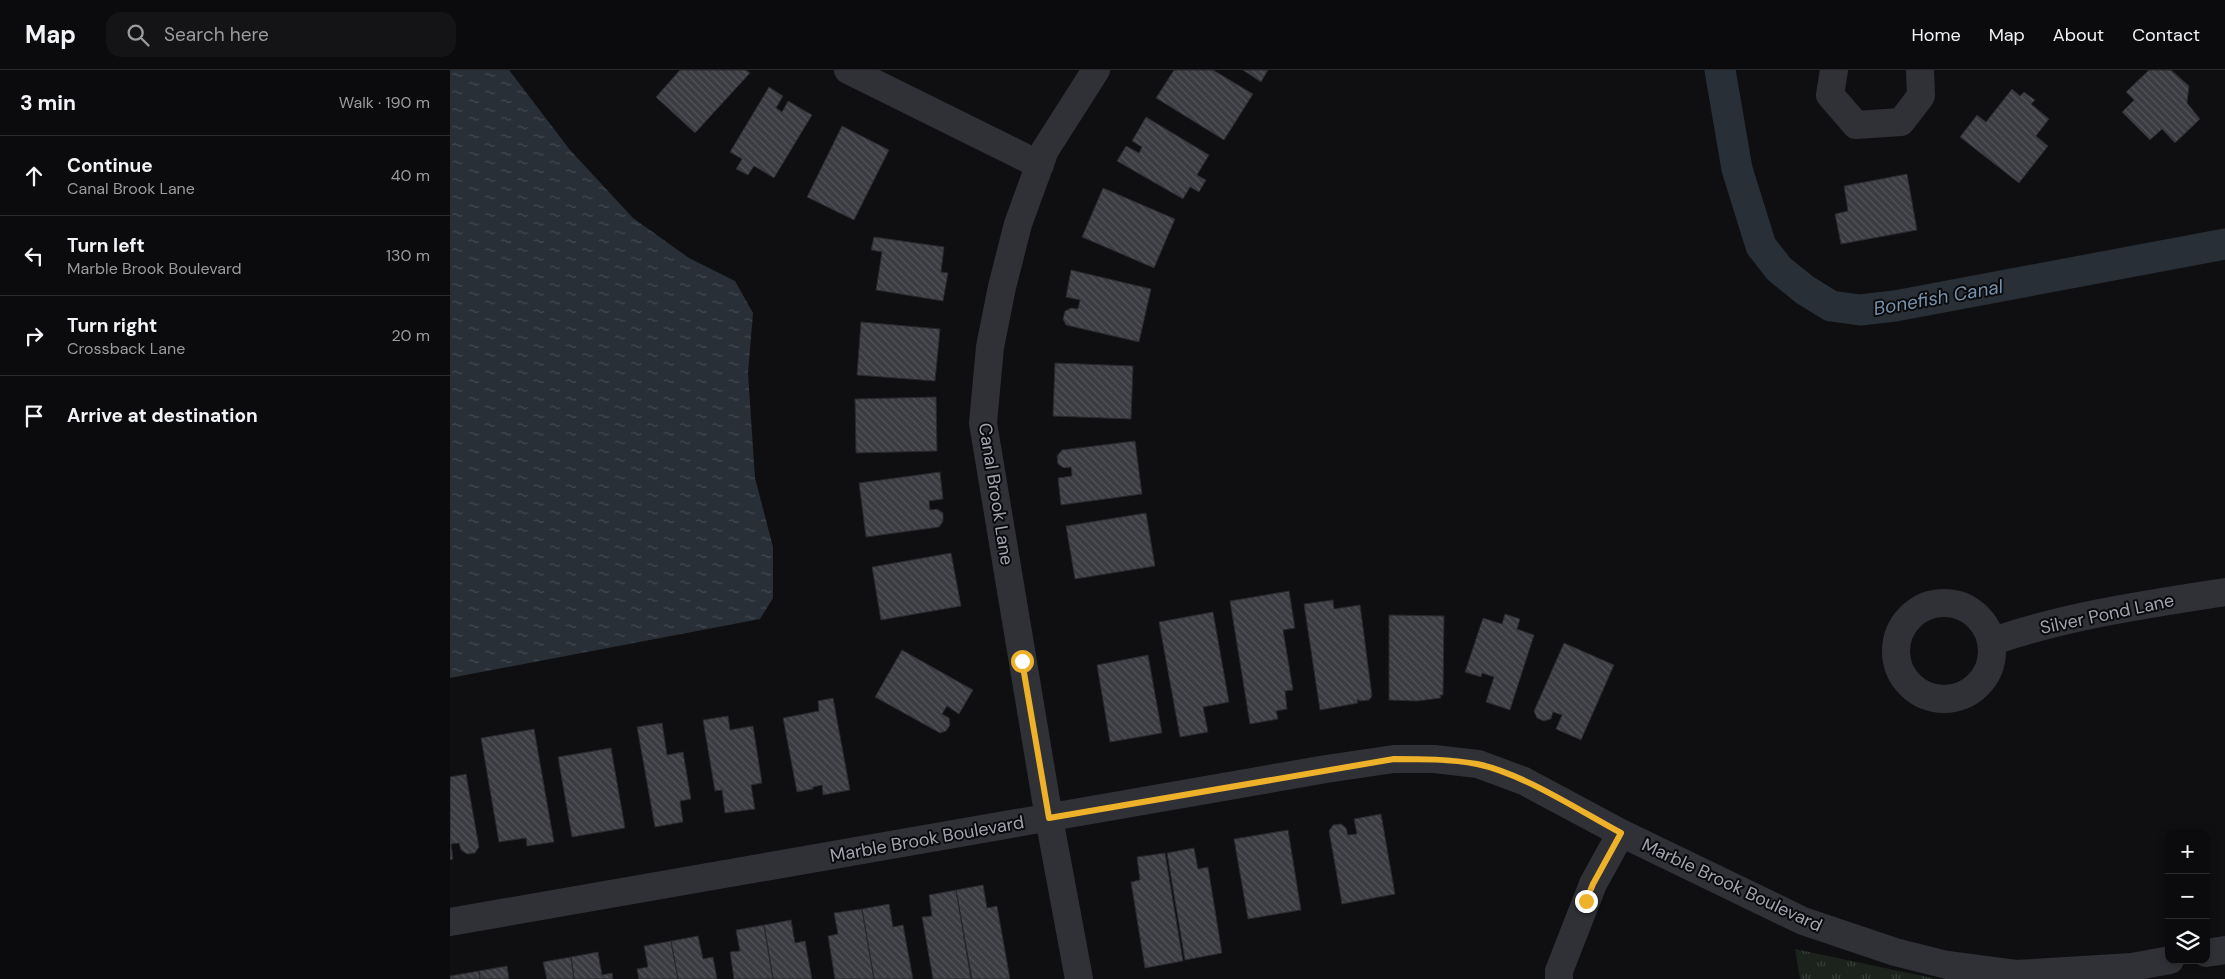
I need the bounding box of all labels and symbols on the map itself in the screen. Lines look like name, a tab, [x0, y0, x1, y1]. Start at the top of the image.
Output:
water label: Bonefish Canal	[1871, 274, 2005, 321]
street label: Canal Brook Lane	[973, 421, 1019, 567]
street label: Silver Pond Lane	[2038, 588, 2176, 640]
route start	[1011, 650, 1034, 673]
street label: Marble Brook Boulevard	[828, 810, 1026, 868]
street label: Marble Brook Boulevard	[1638, 833, 1826, 937]
route end	[1575, 890, 1598, 913]

